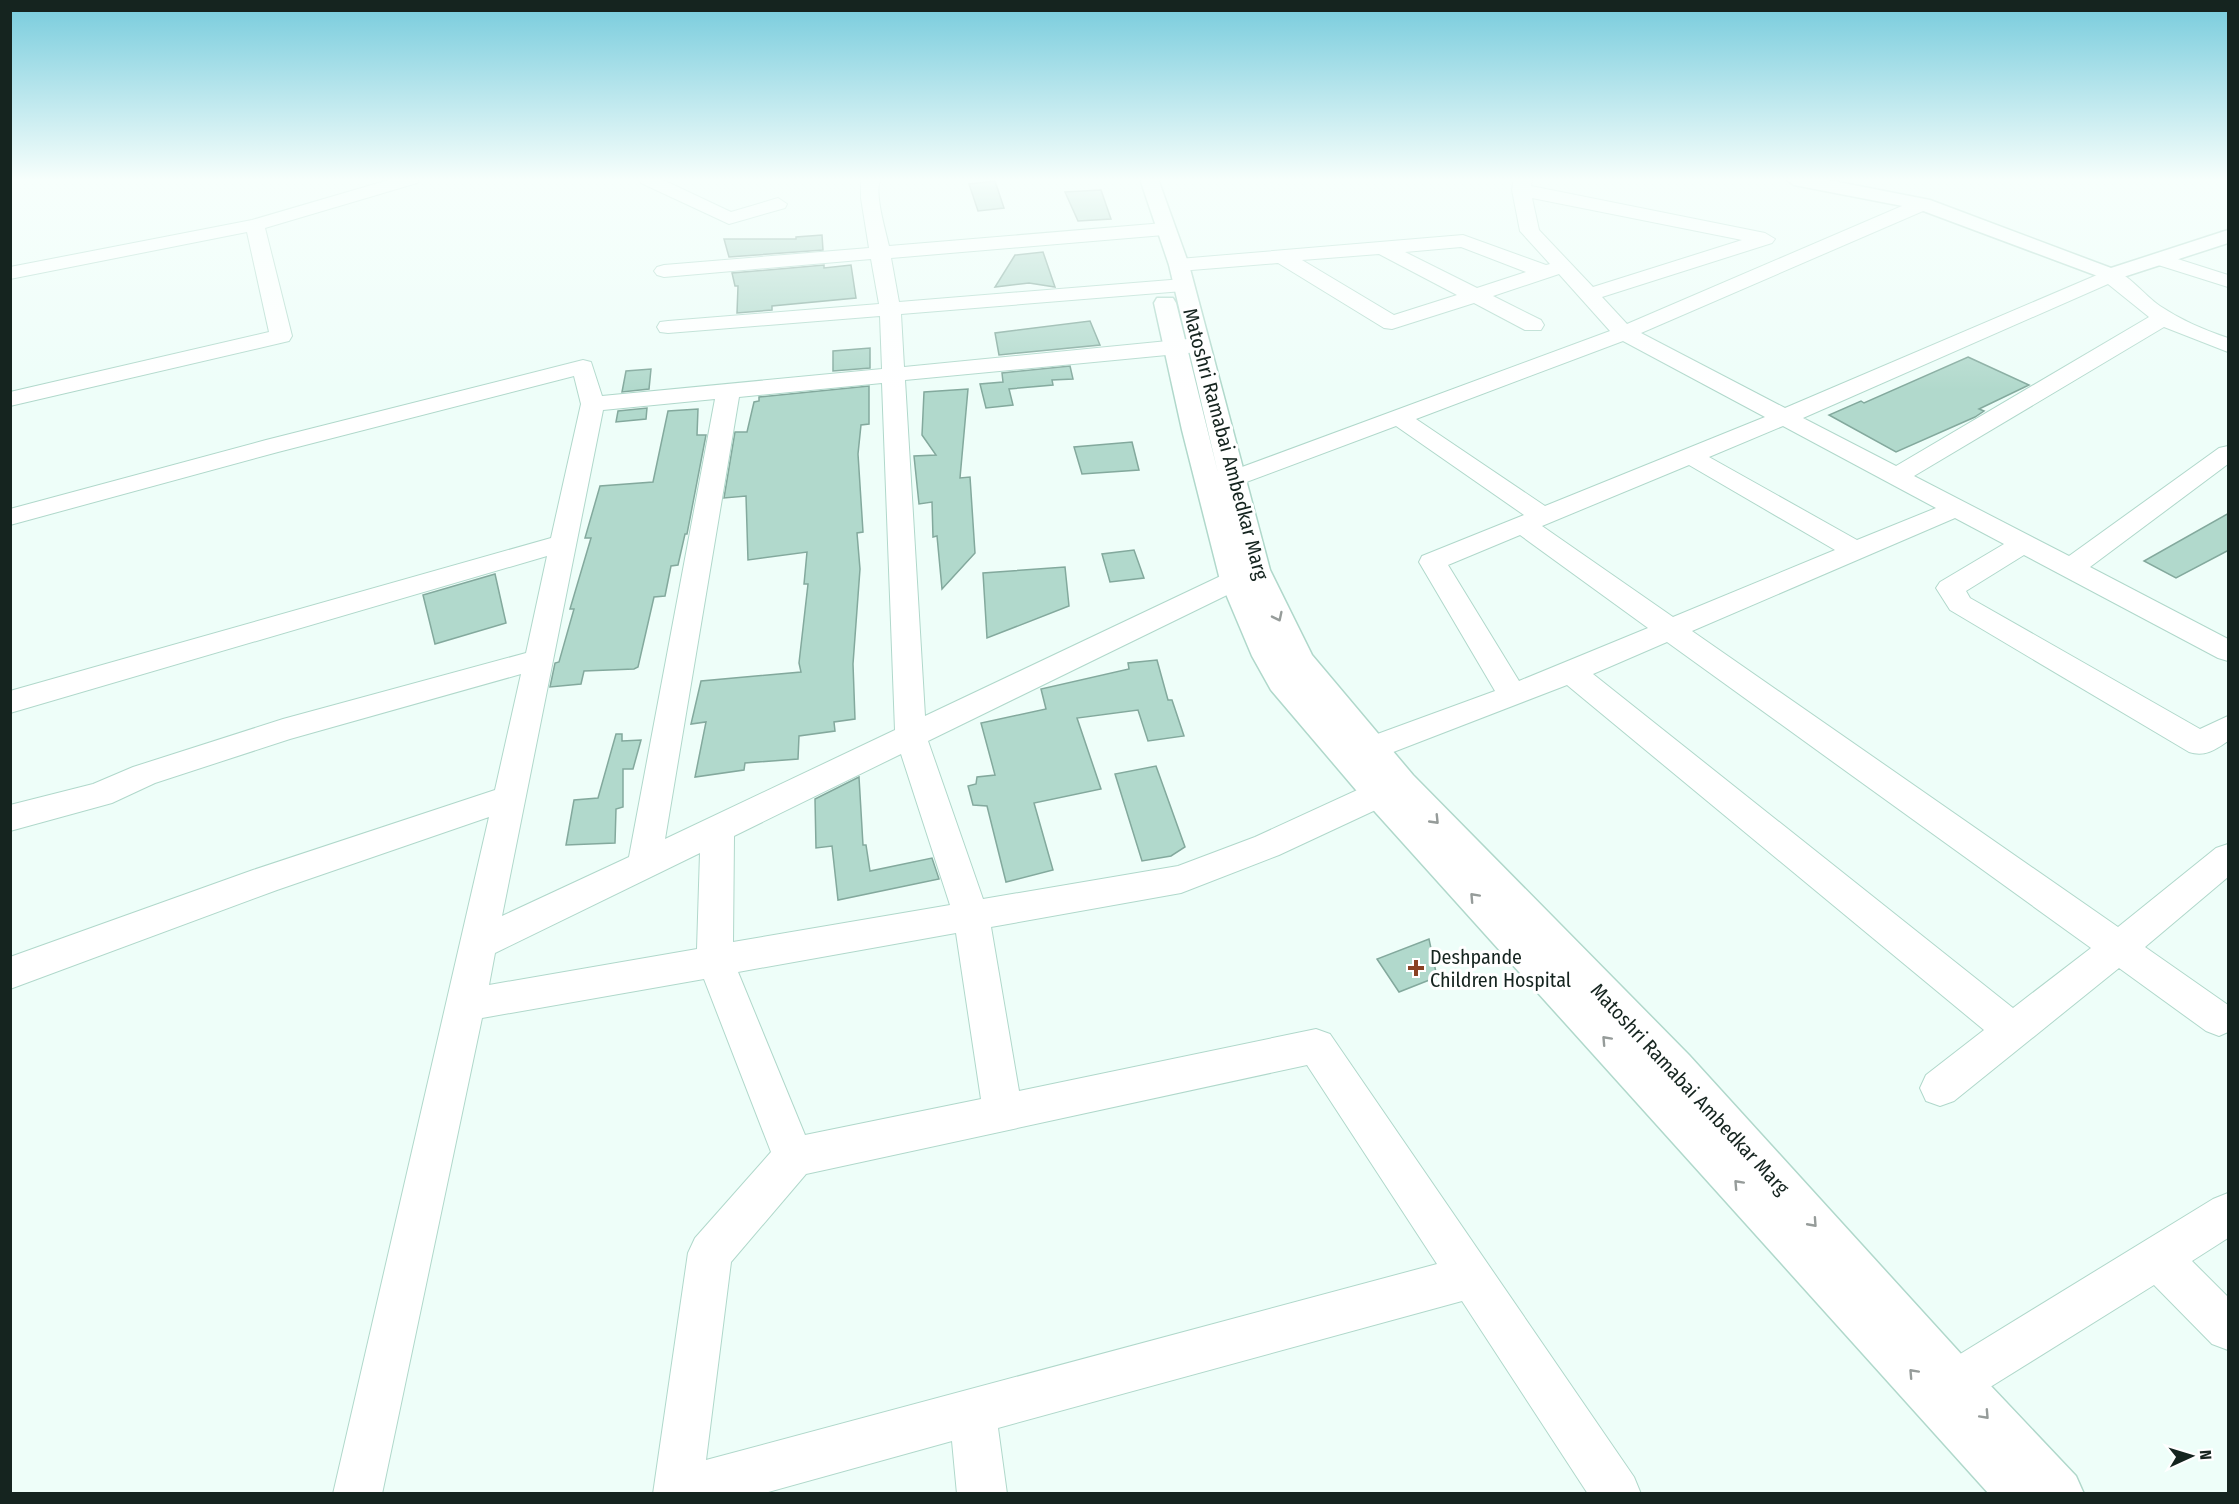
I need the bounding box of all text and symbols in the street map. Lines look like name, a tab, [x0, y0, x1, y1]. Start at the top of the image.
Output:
street label: Matoshri Ramabai Ambedkar Marg	[1178, 306, 1274, 583]
one-way arrow	[1271, 610, 1283, 621]
one-way arrow	[1428, 812, 1439, 823]
one-way arrow	[1470, 893, 1481, 904]
place label: Deshpande Children Hospital	[1430, 945, 1571, 992]
marker: Deshpande Children Hospital	[1407, 959, 1425, 977]
street label: Matoshri Ramabai Ambedkar Marg	[1586, 978, 1795, 1200]
one-way arrow	[1602, 1037, 1613, 1047]
one-way arrow	[1734, 1180, 1745, 1190]
one-way arrow	[1806, 1216, 1817, 1226]
one-way arrow	[1909, 1370, 1920, 1380]
one-way arrow	[1978, 1408, 1989, 1418]
north arrow	[2161, 1426, 2221, 1486]
text: N	[2196, 1450, 2215, 1460]

